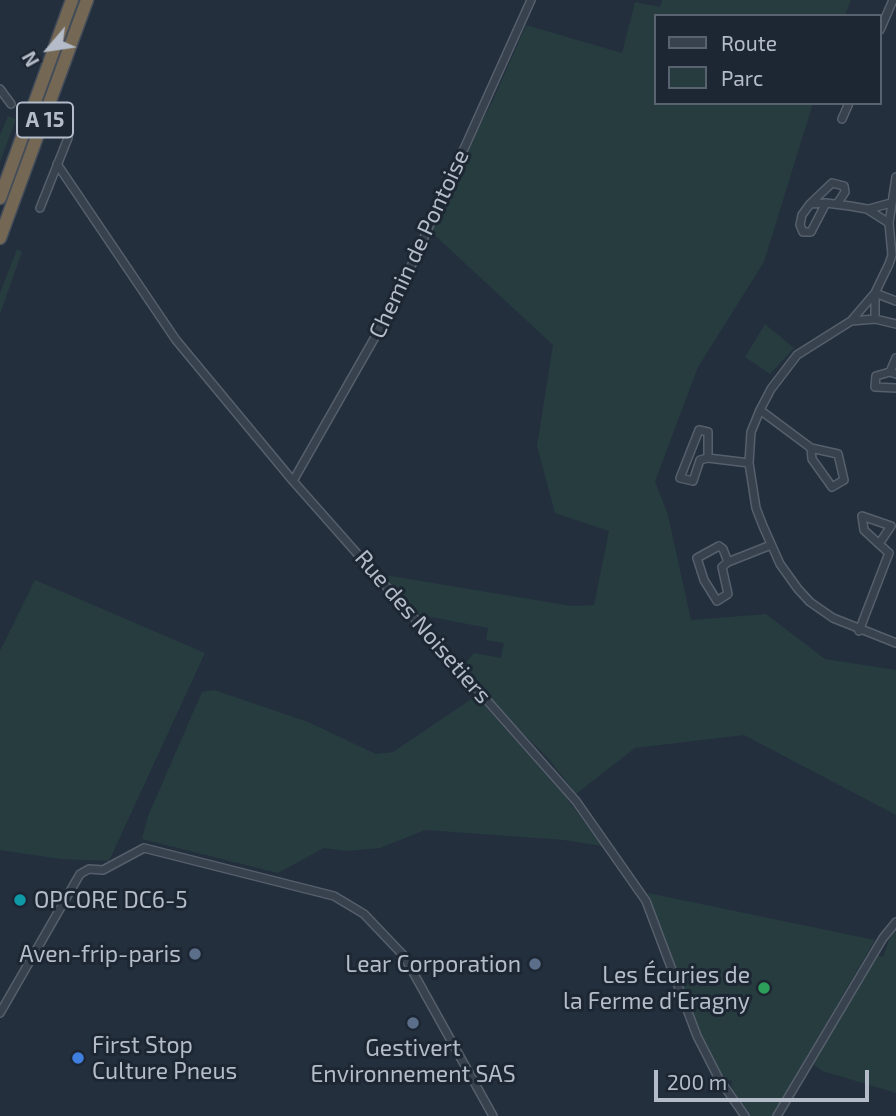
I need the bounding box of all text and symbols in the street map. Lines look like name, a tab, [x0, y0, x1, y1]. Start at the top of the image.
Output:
north arrow	[14, 14, 84, 84]
legend	[654, 14, 882, 105]
text: Route	[721, 30, 777, 55]
text: N	[17, 48, 44, 71]
text: Parc	[721, 65, 763, 90]
road number: A 15	[17, 102, 73, 138]
street label: Chemin de Pontoise	[363, 145, 475, 343]
street label: Rue des Noisetiers	[349, 545, 497, 709]
place label: OPCORE DC6-5	[34, 886, 188, 914]
marker: OPCORE DC6-5	[12, 892, 28, 908]
place label: Aven-frip-paris	[19, 940, 181, 968]
marker: Aven-frip-paris	[187, 946, 203, 962]
place label: Lear Corporation	[345, 950, 521, 978]
marker: Lear Corporation	[527, 956, 543, 972]
place label: Les Écuries de la Ferme d'Eragny	[563, 961, 750, 1015]
marker: Les Écuries de la Ferme d'Eragny	[756, 980, 772, 996]
marker: Gestivert Environnement SAS	[405, 1015, 421, 1031]
place label: First Stop Culture Pneus	[92, 1031, 237, 1085]
place label: Gestivert Environnement SAS	[310, 1034, 516, 1088]
marker: First Stop Culture Pneus	[70, 1050, 86, 1066]
scale bar	[658, 1056, 873, 1100]
text: 200 m	[667, 1069, 727, 1094]

